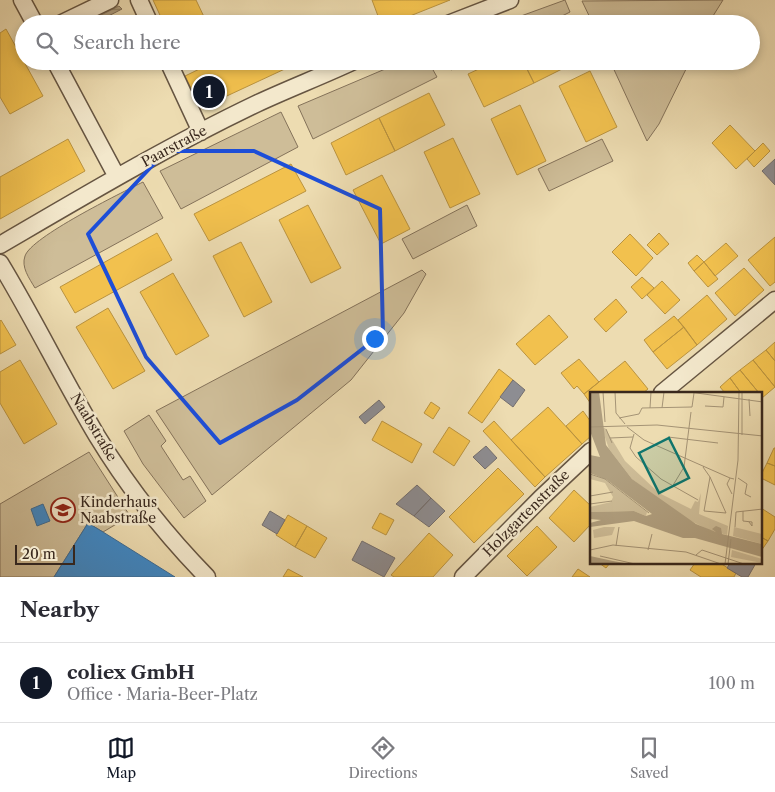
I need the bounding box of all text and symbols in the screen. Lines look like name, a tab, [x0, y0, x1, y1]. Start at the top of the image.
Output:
search box	[15, 15, 760, 70]
icon: search	[33, 29, 61, 57]
text: Search here	[73, 31, 181, 54]
pin: 1	[193, 73, 225, 111]
street label: Paarstraße	[138, 121, 210, 171]
your location	[362, 326, 388, 352]
street label: Naabstraße	[67, 390, 121, 464]
inset map	[590, 392, 762, 564]
street label: Holzgartenstraße	[479, 466, 573, 560]
place label: Kinderhaus Naabstraße	[80, 493, 157, 527]
school or university icon: Kinderhaus Naabstraße	[50, 497, 76, 523]
scale bar	[15, 542, 75, 565]
text: 20 m	[22, 545, 56, 563]
text: Nearby	[20, 597, 99, 622]
text: coliex GmbH	[67, 661, 195, 684]
text: 1	[32, 673, 40, 693]
text: 100 m	[709, 673, 755, 693]
text: Office · Maria-Beer-Platz	[67, 684, 258, 704]
tab: Map	[106, 734, 136, 782]
tab: Directions	[348, 734, 418, 782]
tab: Saved	[630, 734, 669, 782]

